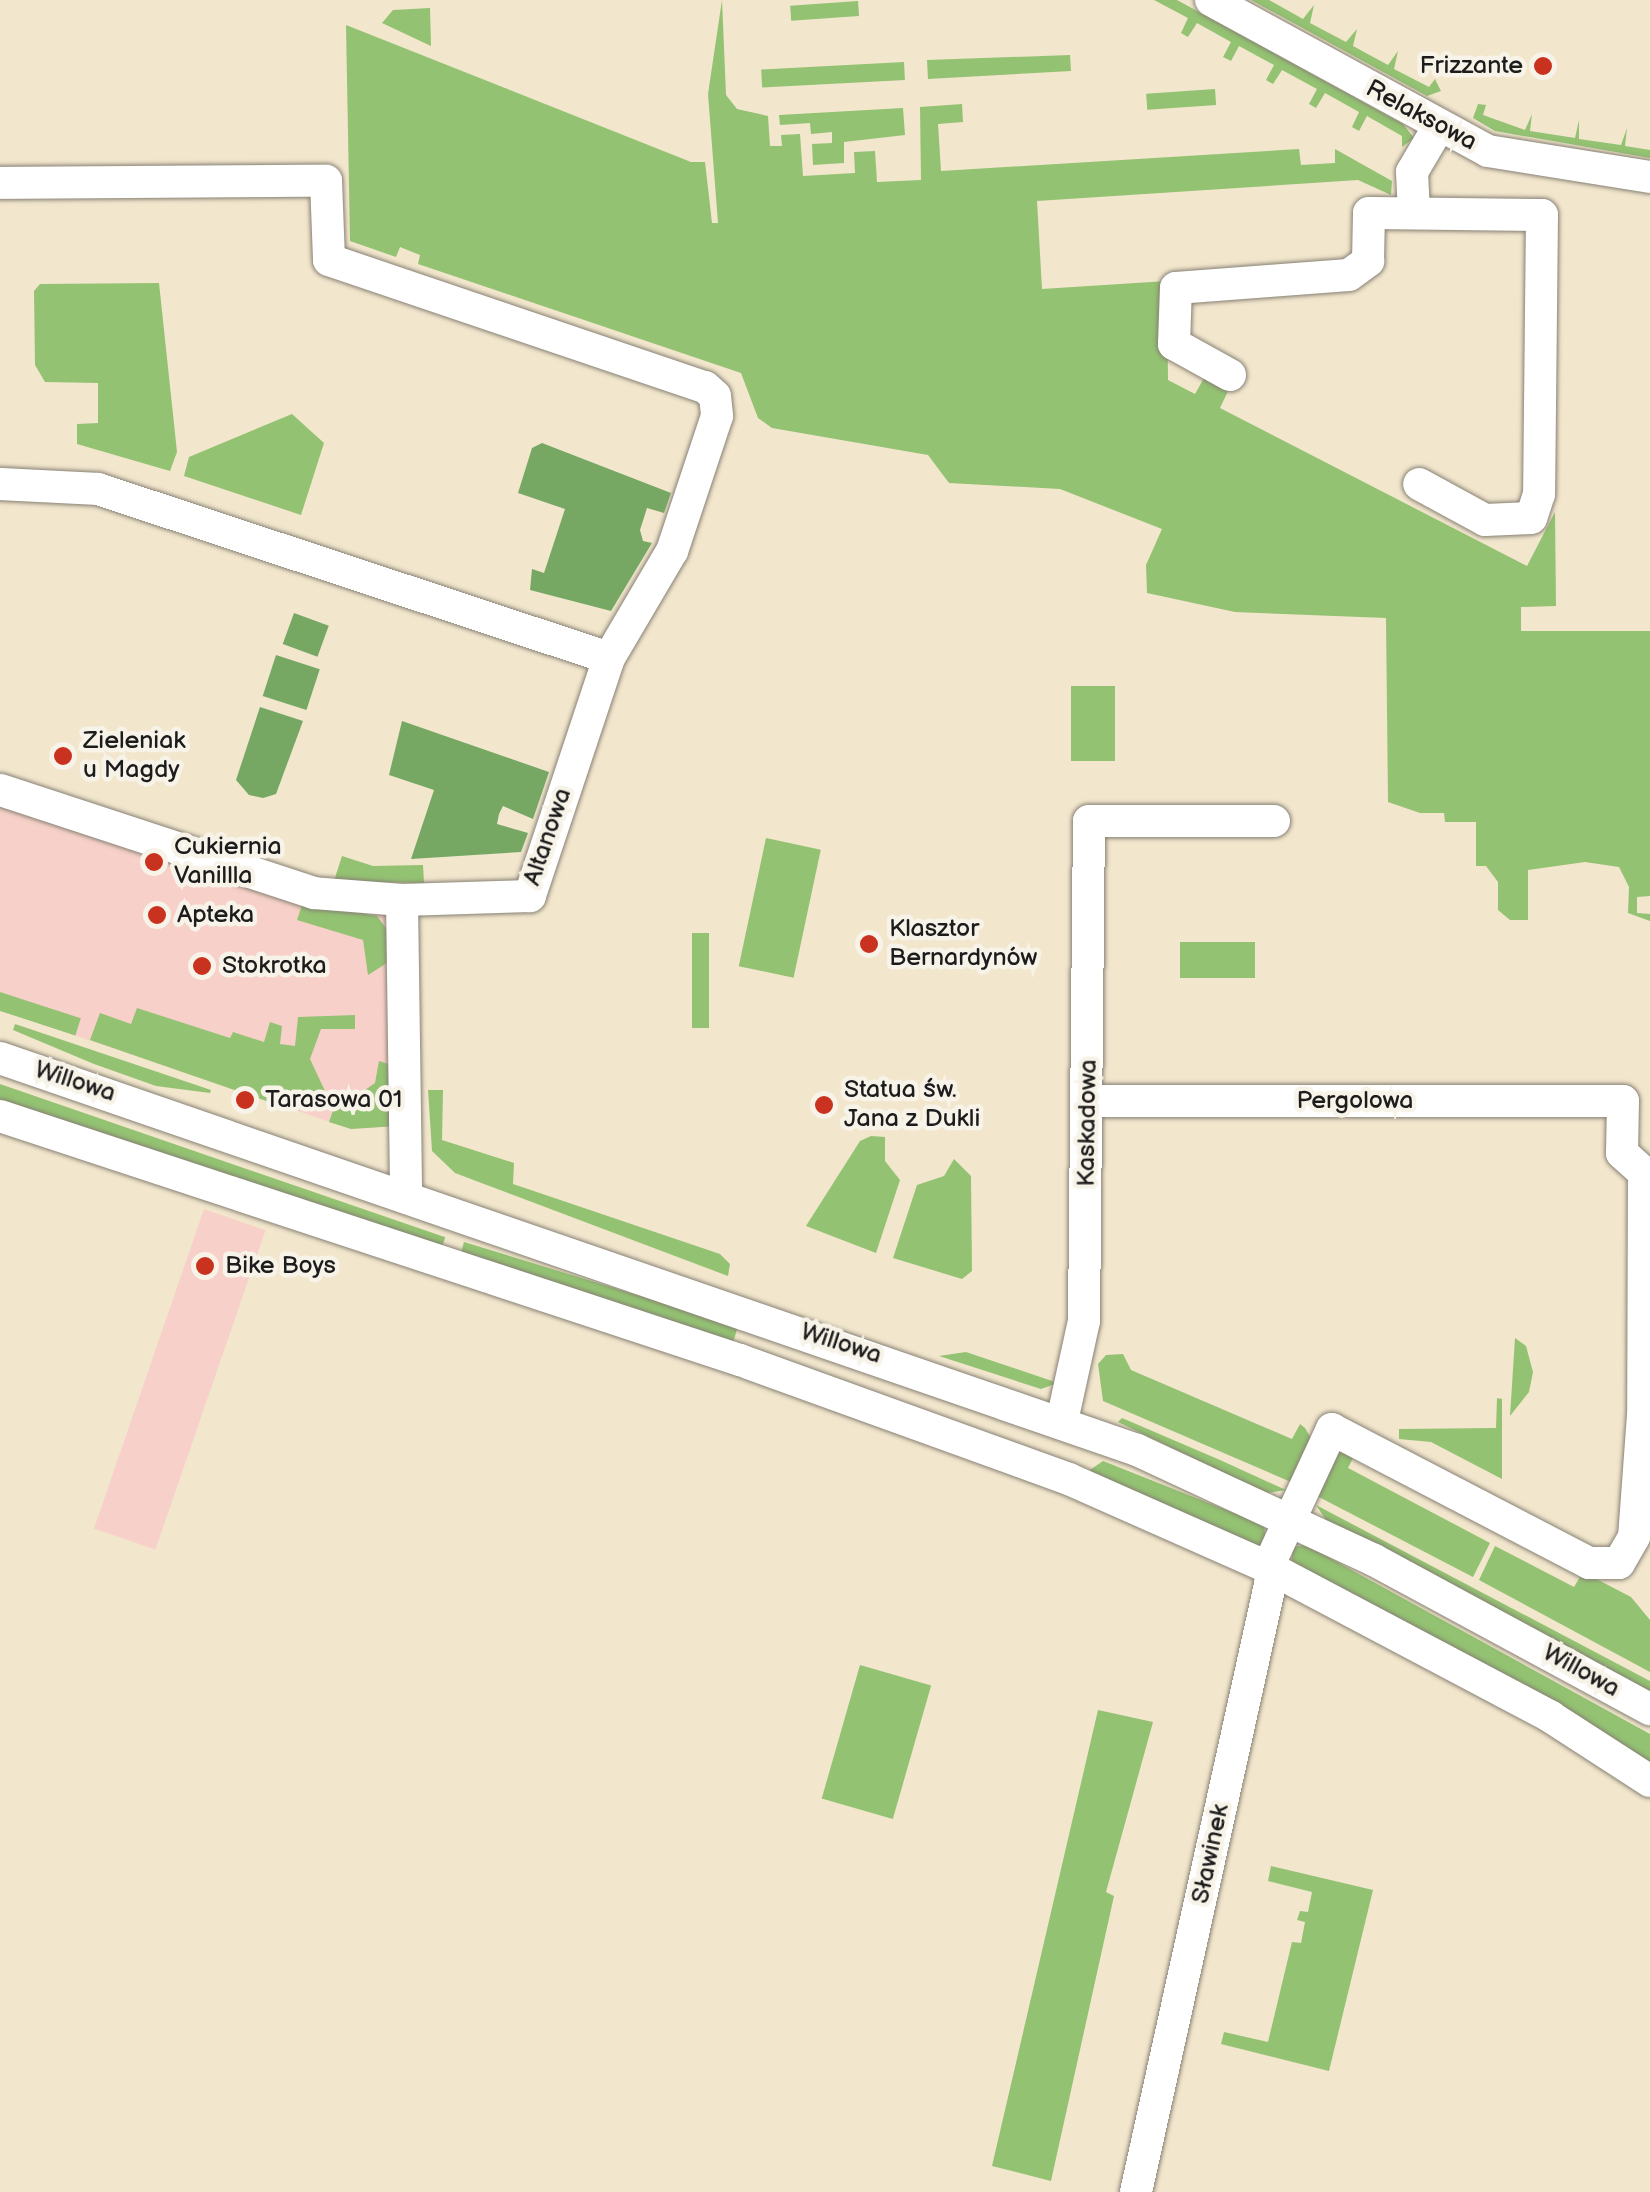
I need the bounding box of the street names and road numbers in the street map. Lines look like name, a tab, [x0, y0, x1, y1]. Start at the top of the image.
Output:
street label: Relaksowa	[1360, 74, 1482, 158]
street label: Altanowa	[517, 784, 579, 890]
street label: Willowa	[31, 1055, 119, 1109]
street label: Kaskadowa	[1072, 1059, 1104, 1187]
street label: Pergolowa	[1297, 1086, 1413, 1116]
street label: Willowa	[797, 1317, 885, 1371]
street label: Willowa	[1537, 1638, 1625, 1704]
street label: Sławinek	[1186, 1802, 1236, 1906]

